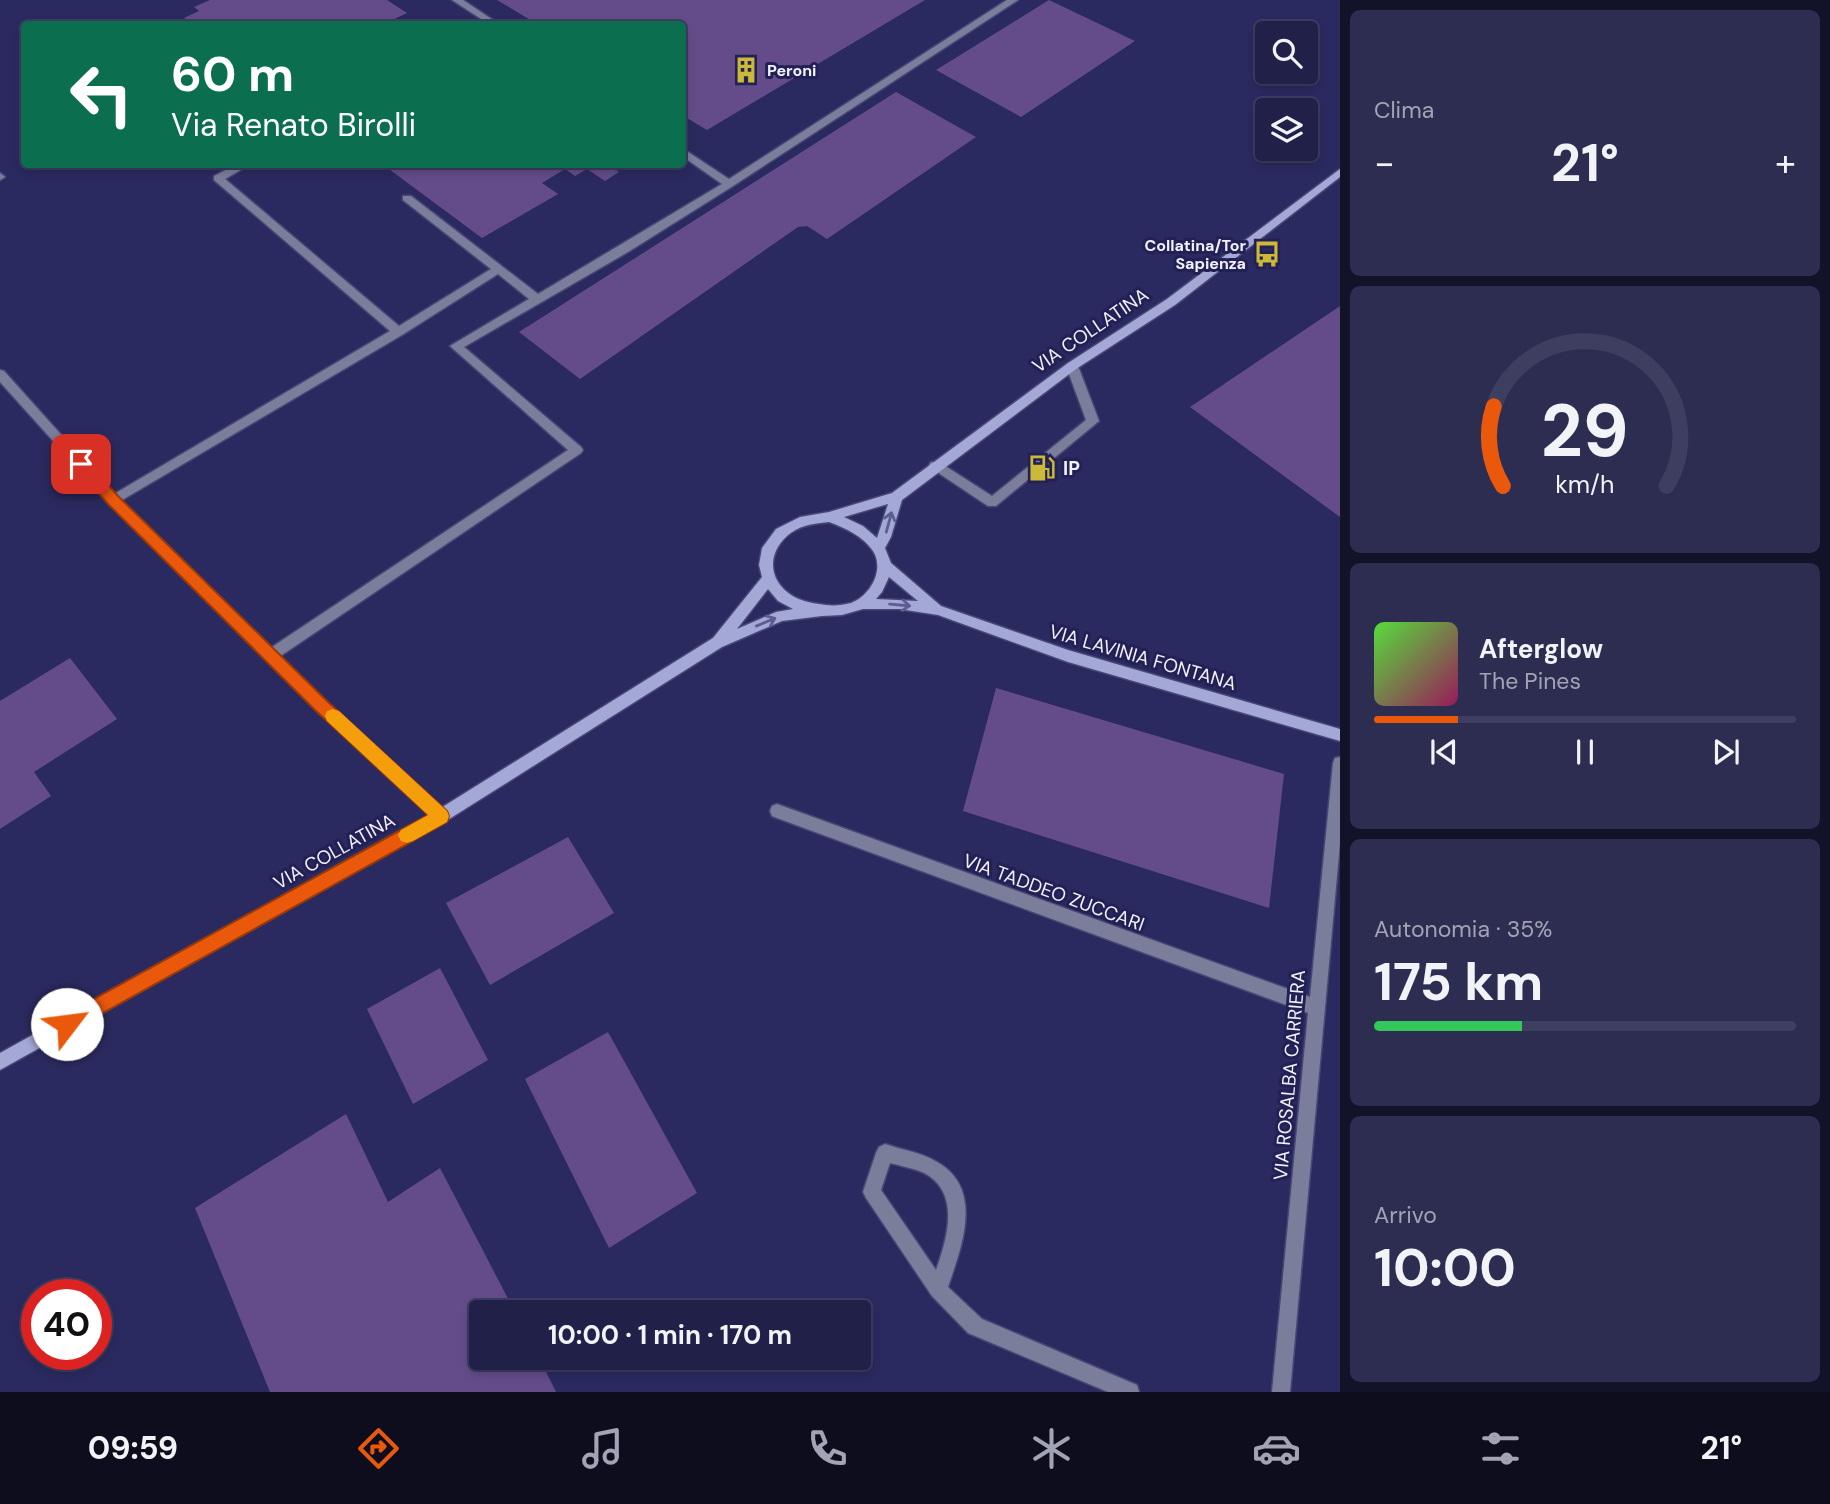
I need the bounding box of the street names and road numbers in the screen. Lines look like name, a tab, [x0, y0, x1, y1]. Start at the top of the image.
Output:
street label: VIA COLLATINA	[1027, 282, 1154, 379]
street label: VIA LAVINIA FONTANA	[1046, 619, 1240, 696]
street label: VIA COLLATINA	[269, 808, 400, 895]
street label: VIA TADDEO ZUCCARI	[960, 848, 1148, 937]
street label: VIA ROSALBA CARRIERA	[1268, 969, 1311, 1181]

